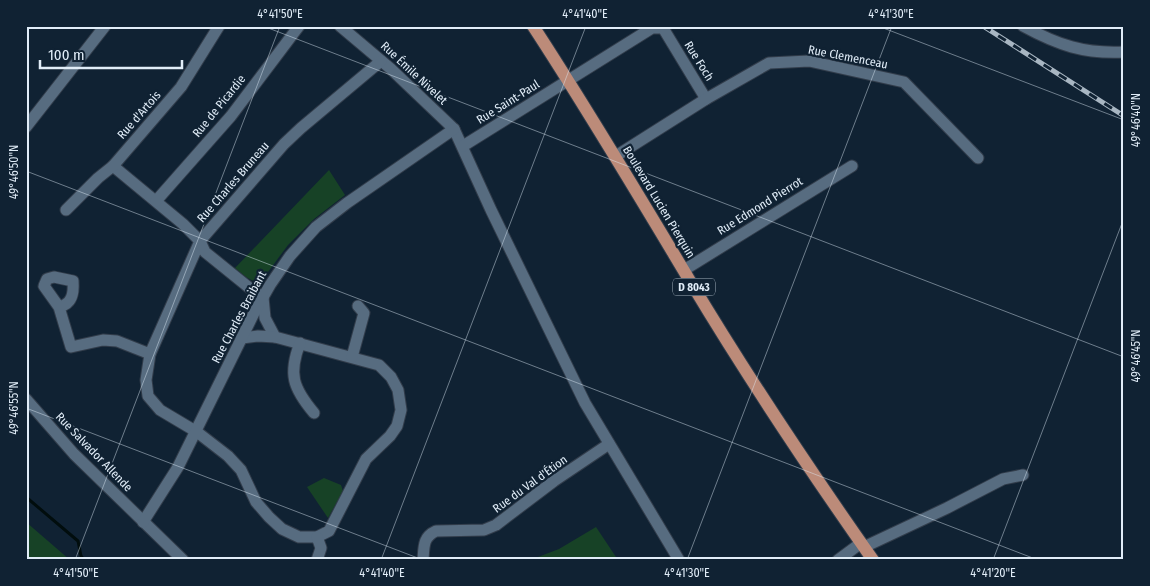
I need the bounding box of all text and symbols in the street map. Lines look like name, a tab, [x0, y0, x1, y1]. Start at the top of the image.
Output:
text: 4°41'50"E	[257, 7, 303, 21]
text: 4°41'40"E	[562, 7, 608, 21]
text: 4°41'30"E	[868, 7, 914, 21]
scale bar	[40, 38, 182, 70]
street label: Rue Émile Nivelet	[378, 38, 451, 107]
street label: Rue Foch	[681, 39, 717, 83]
street label: Rue Clemenceau	[807, 42, 889, 72]
text: 100 m	[48, 46, 85, 64]
street label: Rue de Picardie	[190, 72, 248, 140]
street label: Rue Saint-Paul	[474, 77, 542, 127]
street label: Rue d'Artois	[114, 88, 164, 142]
text: 49°46'40"N	[1129, 93, 1143, 147]
street label: Rue Charles Bruneau	[194, 139, 272, 225]
street label: Boulevard Lucien Pierquin	[620, 144, 698, 260]
text: 49°46'50"N	[7, 145, 21, 199]
street label: Rue Edmond Pierrot	[715, 174, 805, 238]
street label: Rue Charles Braibant	[209, 268, 269, 366]
road number: D 8043	[673, 278, 715, 296]
text: 49°46'45"N	[1129, 329, 1143, 383]
text: 49°46'55"N	[7, 381, 21, 435]
street label: Rue Salvador Allende	[53, 410, 135, 494]
street label: Rue du Val d'Étion	[490, 452, 570, 516]
text: 4°41'50"E	[53, 566, 99, 580]
text: 4°41'40"E	[359, 566, 405, 580]
text: 4°41'30"E	[664, 566, 710, 580]
text: 4°41'20"E	[970, 566, 1016, 580]

